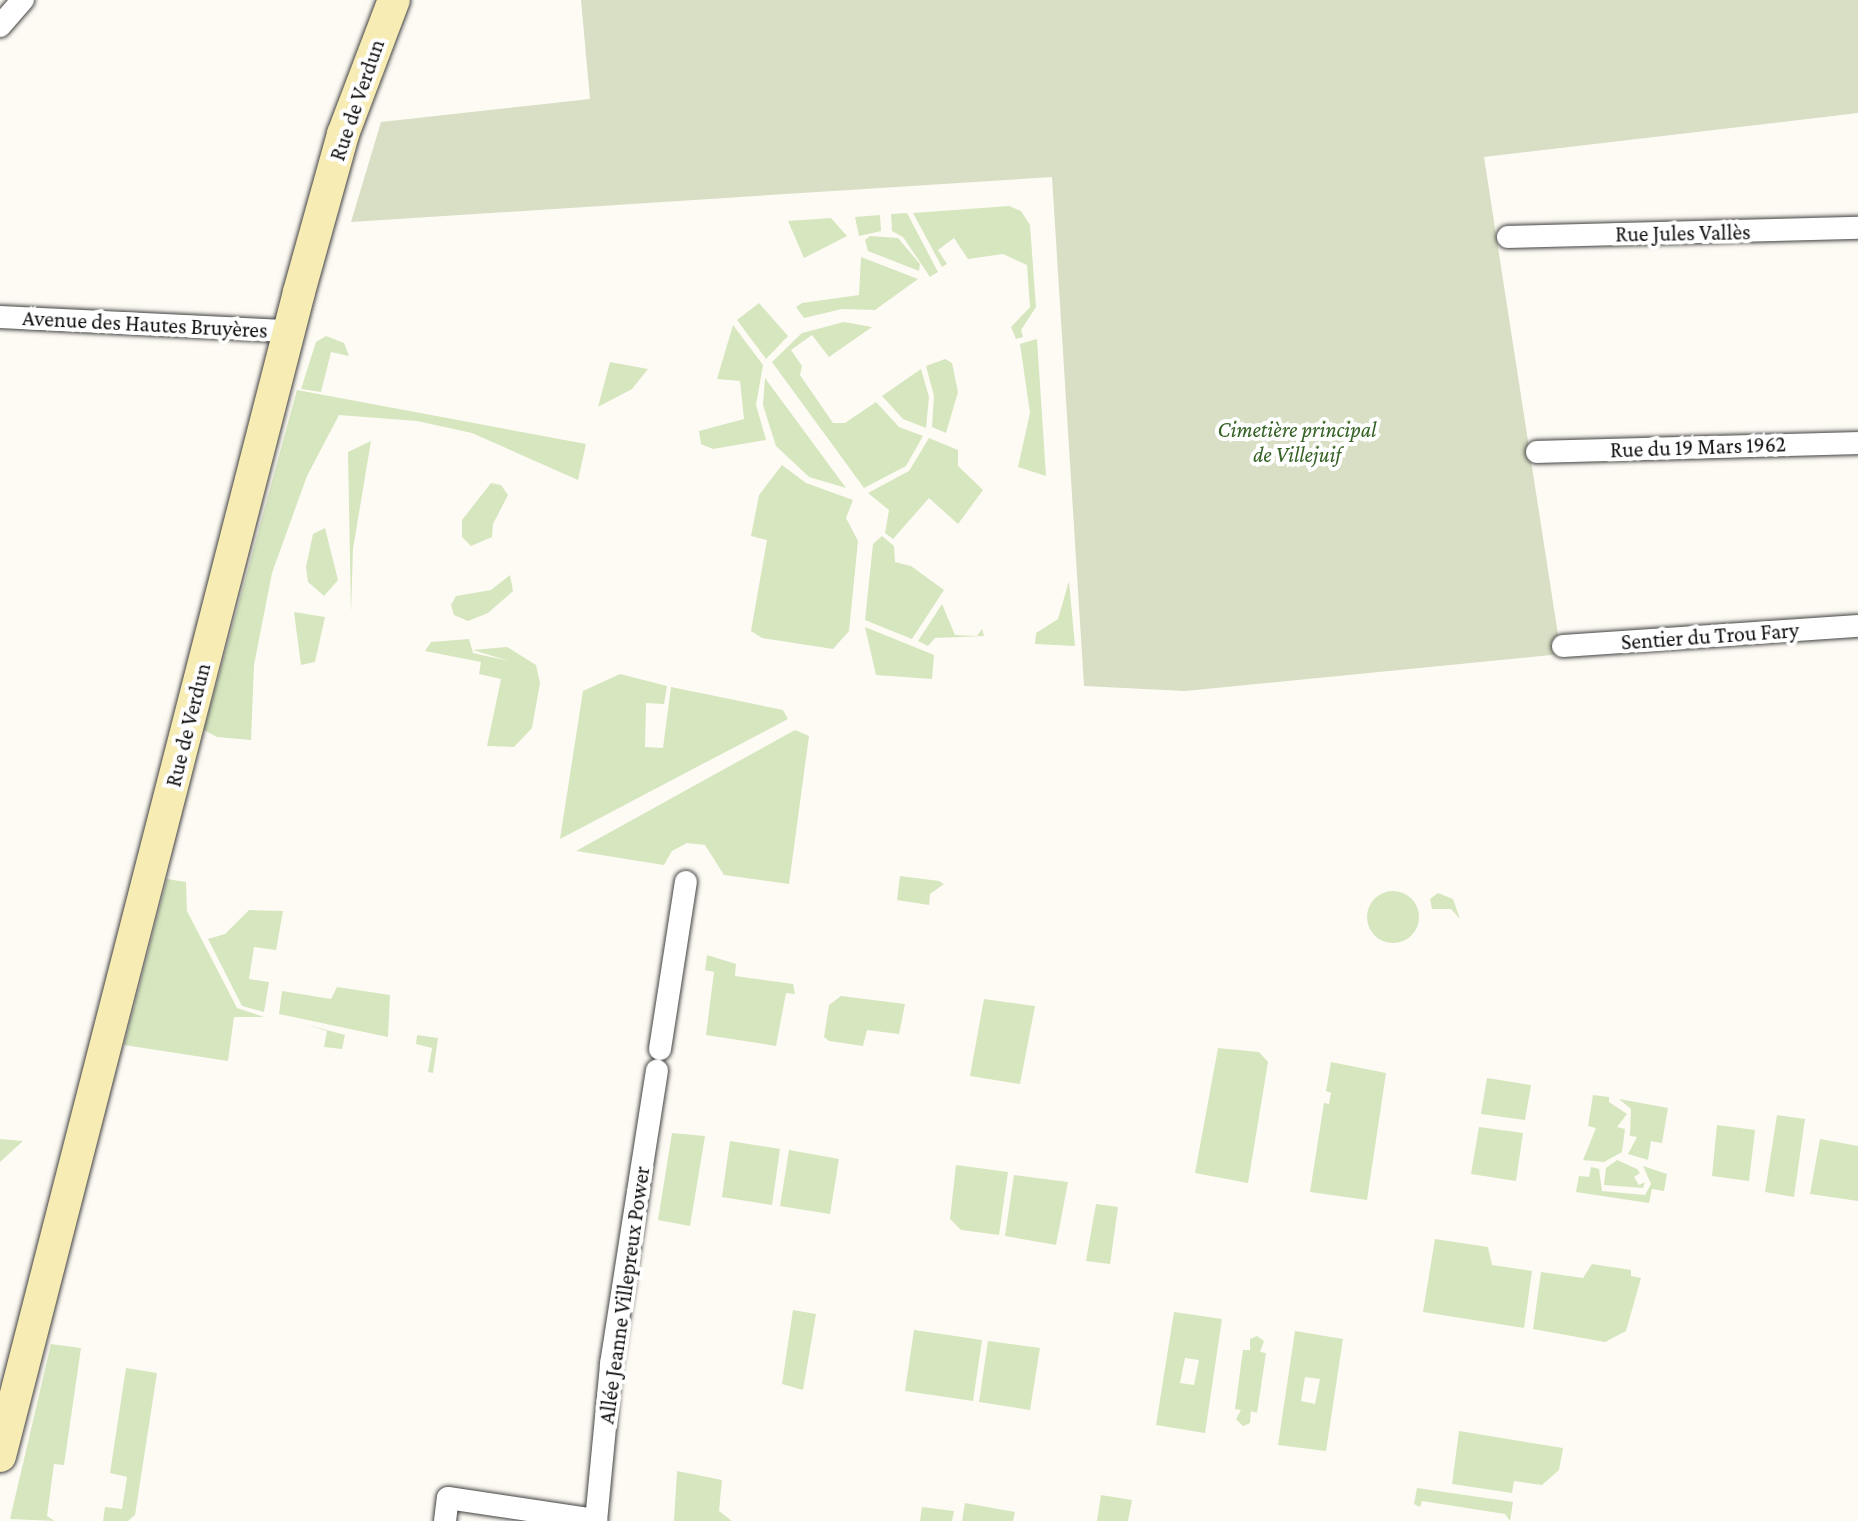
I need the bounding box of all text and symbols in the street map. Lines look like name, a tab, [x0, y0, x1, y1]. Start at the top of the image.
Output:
street label: Rue de Verdun	[324, 36, 390, 164]
street label: Rue Jules Vallès	[1615, 219, 1751, 247]
street label: Avenue des Hautes Bruyères	[22, 304, 268, 344]
park label: Cimetière principal de Villejuif	[1218, 416, 1376, 468]
street label: Rue du 19 Mars 1962	[1610, 431, 1786, 463]
street label: Sentier du Trou Fary	[1620, 617, 1800, 655]
street label: Rue de Verdun	[160, 660, 216, 790]
street label: Allée Jeanne Villepreux Power	[593, 1164, 655, 1426]

